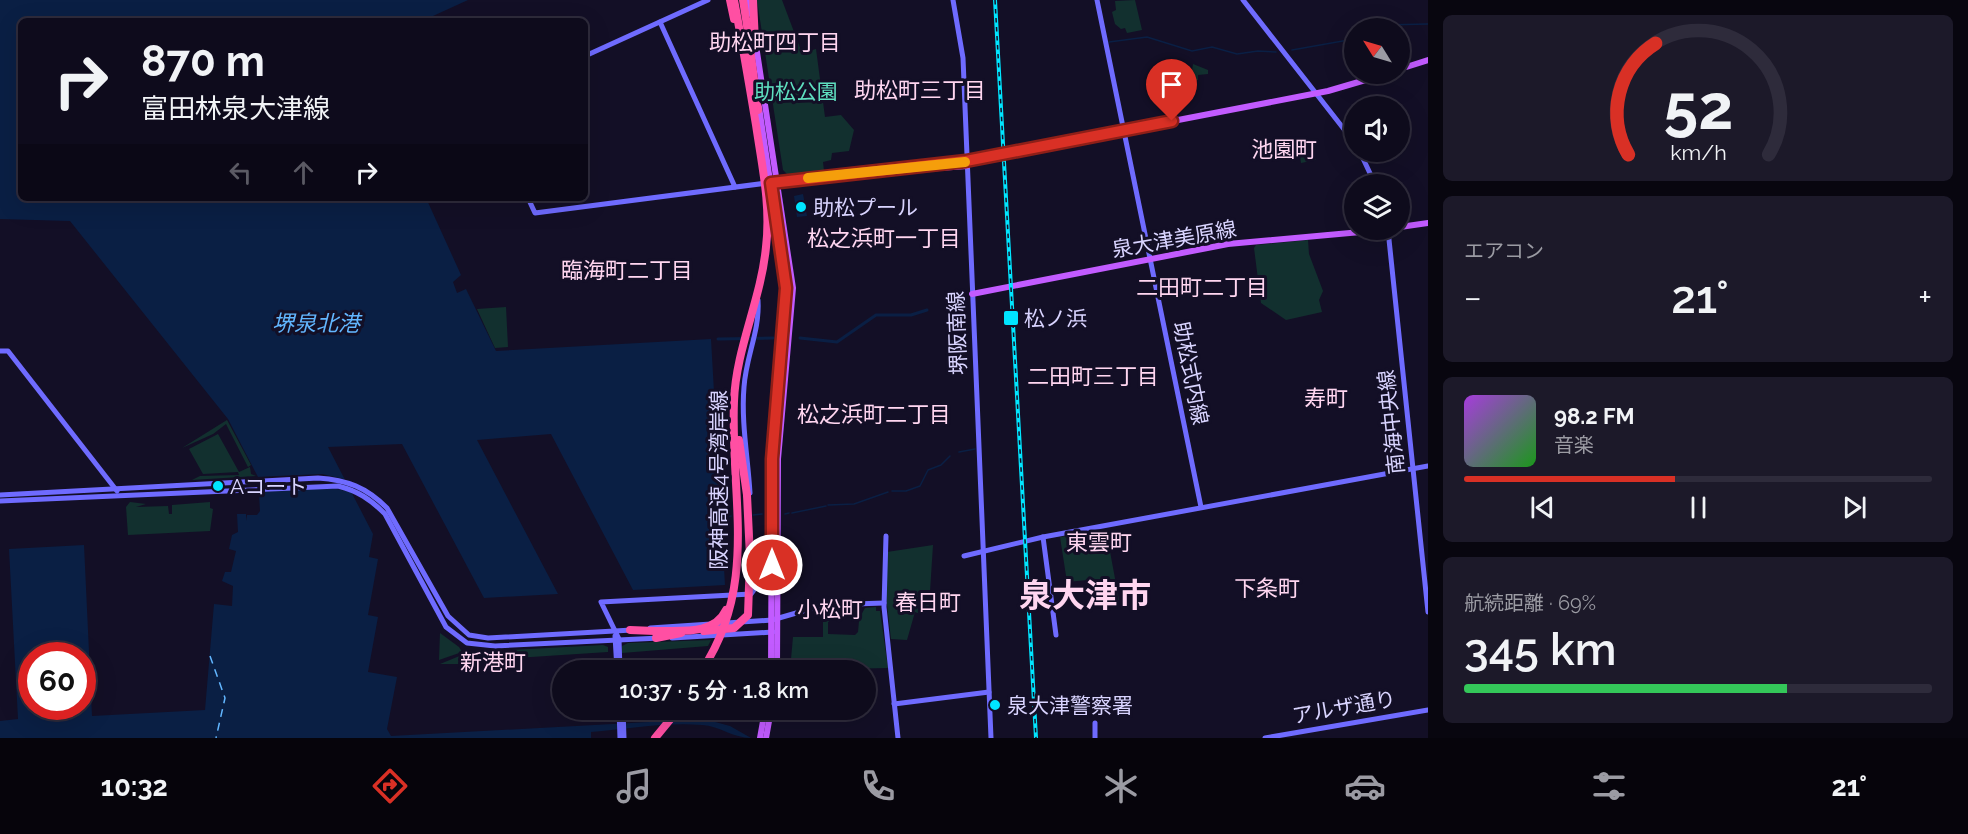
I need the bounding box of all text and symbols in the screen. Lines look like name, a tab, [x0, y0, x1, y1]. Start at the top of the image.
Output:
north arrow	[1344, 18, 1410, 84]
map controls	[1344, 18, 1410, 240]
district label: 助松町四丁目	[709, 29, 841, 55]
text: 870 m	[141, 37, 265, 86]
icon: right	[42, 42, 120, 120]
pin	[1146, 59, 1197, 121]
icon: arrive	[1155, 68, 1188, 101]
text: 52	[1663, 70, 1733, 144]
district label: 助松町三丁目	[854, 77, 986, 103]
park label: 助松公園	[754, 79, 838, 104]
text: 富田林泉大津線	[141, 93, 330, 124]
button: sound	[1344, 96, 1410, 162]
district label: 池園町	[1251, 136, 1317, 162]
text: km/h	[1670, 140, 1726, 165]
icon: left	[224, 156, 257, 189]
icon: ahead	[287, 156, 320, 189]
icon: right	[350, 156, 383, 189]
button: layers	[1344, 174, 1410, 240]
place label: 助松プール	[813, 195, 918, 220]
marker: 助松プール	[794, 200, 808, 214]
street label: 泉大津美原線	[1110, 216, 1238, 262]
district label: 松之浜町一丁目	[807, 225, 961, 251]
text: エアコン	[1464, 239, 1544, 263]
district label: 臨海町二丁目	[561, 257, 693, 283]
text: 21°	[1671, 271, 1729, 324]
district label: 二田町二丁目	[1136, 274, 1268, 300]
text: −	[1464, 278, 1482, 317]
text: +	[1918, 278, 1932, 317]
street label: 堺阪南線	[943, 291, 971, 375]
place label: 松ノ浜	[1024, 306, 1087, 331]
marker: 松ノ浜	[1002, 309, 1020, 327]
water label: 堺泉北港	[272, 310, 363, 336]
street label: 助松式内線	[1169, 319, 1213, 427]
district label: 二田町三丁目	[1027, 363, 1159, 389]
street label: 南海中央線	[1373, 368, 1409, 476]
district label: 寿町	[1304, 385, 1348, 411]
street label: 阪神高速4号湾岸線	[706, 390, 731, 570]
district label: 松之浜町二丁目	[797, 401, 951, 427]
text: 98.2 FM	[1554, 403, 1635, 429]
text: 音楽	[1554, 433, 1594, 457]
place label: Aコート	[230, 474, 307, 499]
marker: Aコート	[211, 479, 225, 493]
icon: previous	[1526, 491, 1559, 524]
icon: pause	[1682, 491, 1715, 524]
icon: next	[1838, 491, 1871, 524]
district label: 東雲町	[1066, 529, 1132, 555]
position arrow	[740, 533, 804, 597]
district label: 下条町	[1234, 575, 1300, 601]
district label: 泉大津市	[1019, 576, 1151, 615]
district label: 春日町	[895, 589, 961, 615]
text: 航続距離 · 69%	[1464, 591, 1596, 615]
district label: 小松町	[797, 596, 863, 622]
text: 345 km	[1464, 623, 1616, 676]
speed limit sign: 60	[18, 642, 96, 720]
district label: 新港町	[460, 649, 526, 675]
text: 10:37 · 5 分 · 1.8 km	[619, 677, 809, 703]
street label: アルザ通り	[1290, 686, 1398, 728]
place label: 泉大津警察署	[1007, 693, 1133, 718]
marker: 泉大津警察署	[988, 698, 1002, 712]
icon: directions	[369, 765, 411, 807]
icon: music	[613, 765, 655, 807]
icon: phone	[857, 765, 899, 807]
icon: climate	[1100, 765, 1142, 807]
icon: car	[1344, 765, 1386, 807]
icon: filters	[1588, 765, 1630, 807]
text: 10:32	[101, 771, 168, 802]
text: 21°	[1831, 771, 1867, 802]

